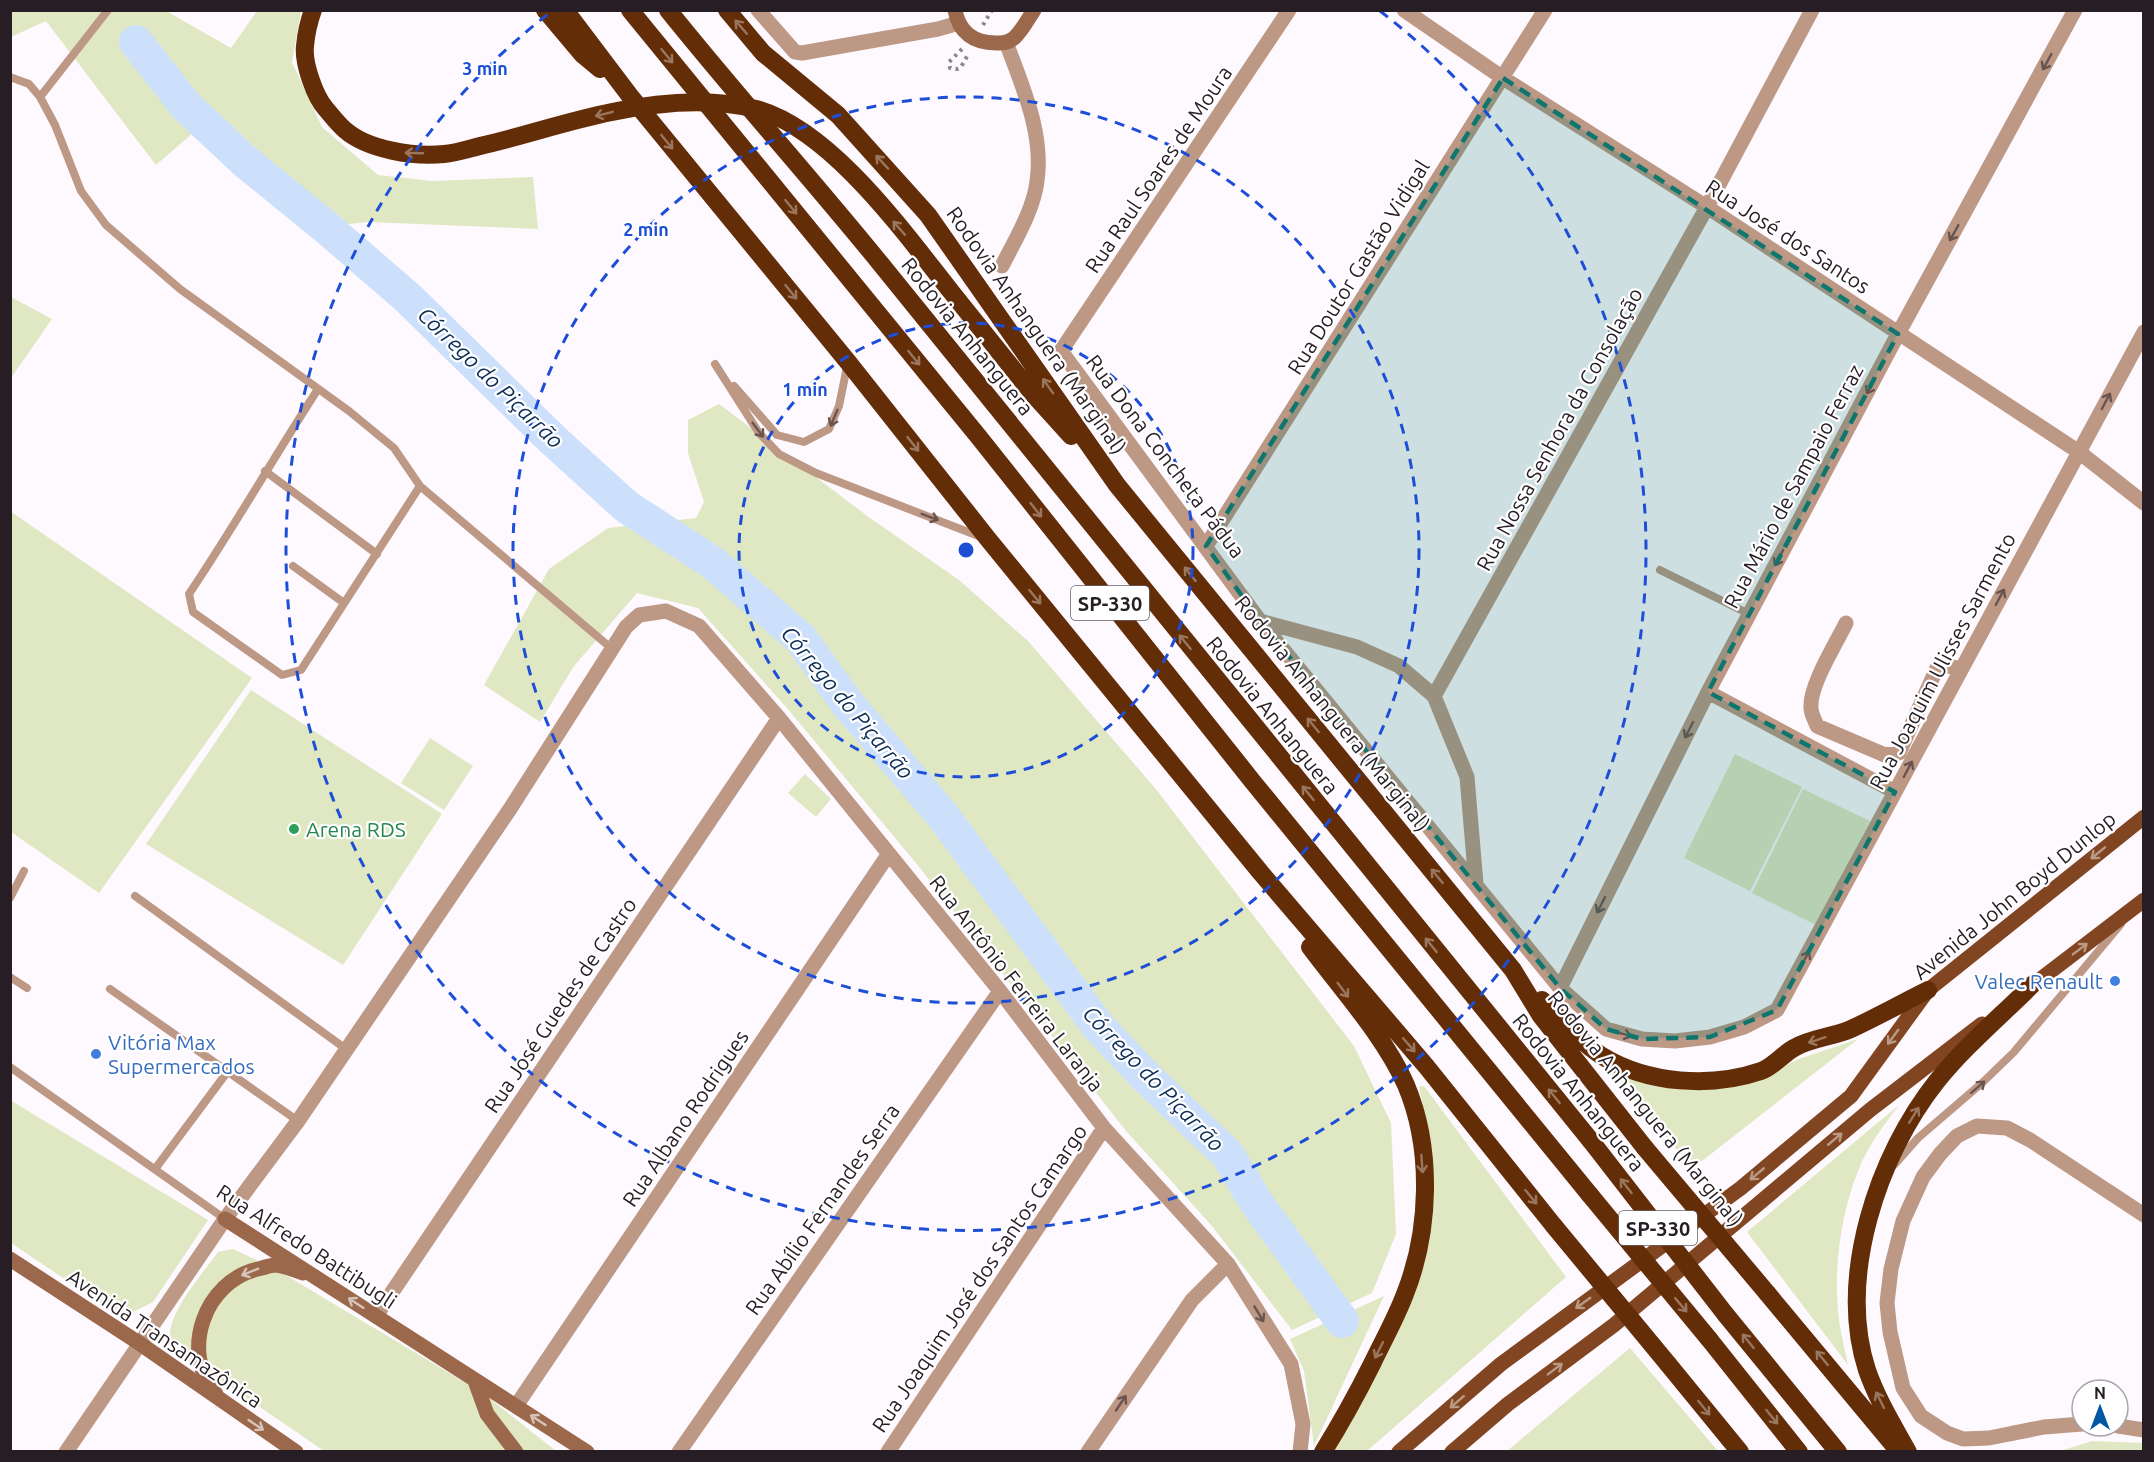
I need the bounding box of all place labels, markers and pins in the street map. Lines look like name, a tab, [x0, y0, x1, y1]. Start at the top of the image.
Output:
centre of rings	[956, 540, 976, 560]
place label: Arena RDS	[306, 817, 406, 841]
marker: Arena RDS	[287, 822, 301, 836]
place label: Valec Renault	[1974, 969, 2103, 993]
marker: Valec Renault	[2108, 974, 2122, 988]
place label: Vitória Max Supermercados	[108, 1030, 255, 1078]
marker: Vitória Max Supermercados	[89, 1047, 103, 1061]

